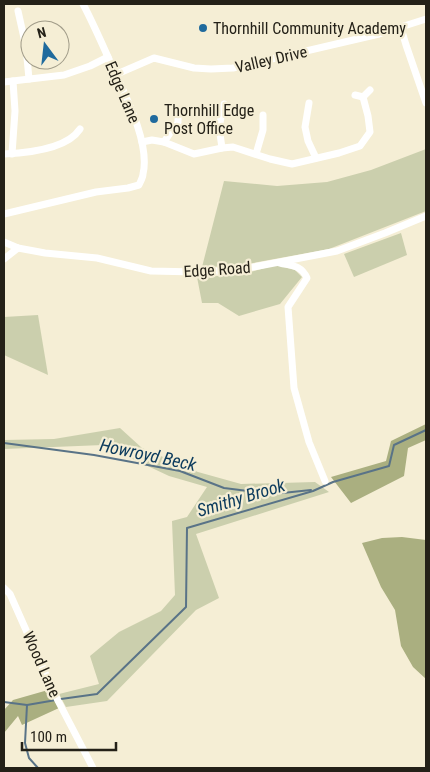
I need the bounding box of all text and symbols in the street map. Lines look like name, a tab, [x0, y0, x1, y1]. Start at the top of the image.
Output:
place label: Thornhill Community Academy	[213, 19, 406, 38]
north arrow	[20, 20, 70, 70]
marker: Thornhill Community Academy	[197, 22, 209, 34]
text: N	[35, 24, 48, 41]
street label: Valley Drive	[233, 42, 309, 77]
street label: Edge Lane	[101, 58, 144, 126]
place label: Thornhill Edge Post Office	[164, 101, 254, 138]
marker: Thornhill Edge Post Office	[148, 113, 160, 125]
street label: Edge Road	[183, 258, 251, 281]
water label: Howroyd Beck	[98, 434, 199, 475]
water label: Smithy Brook	[194, 474, 289, 521]
street label: Wood Lane	[19, 628, 64, 700]
scale bar	[22, 720, 116, 752]
text: 100 m	[30, 728, 67, 746]

